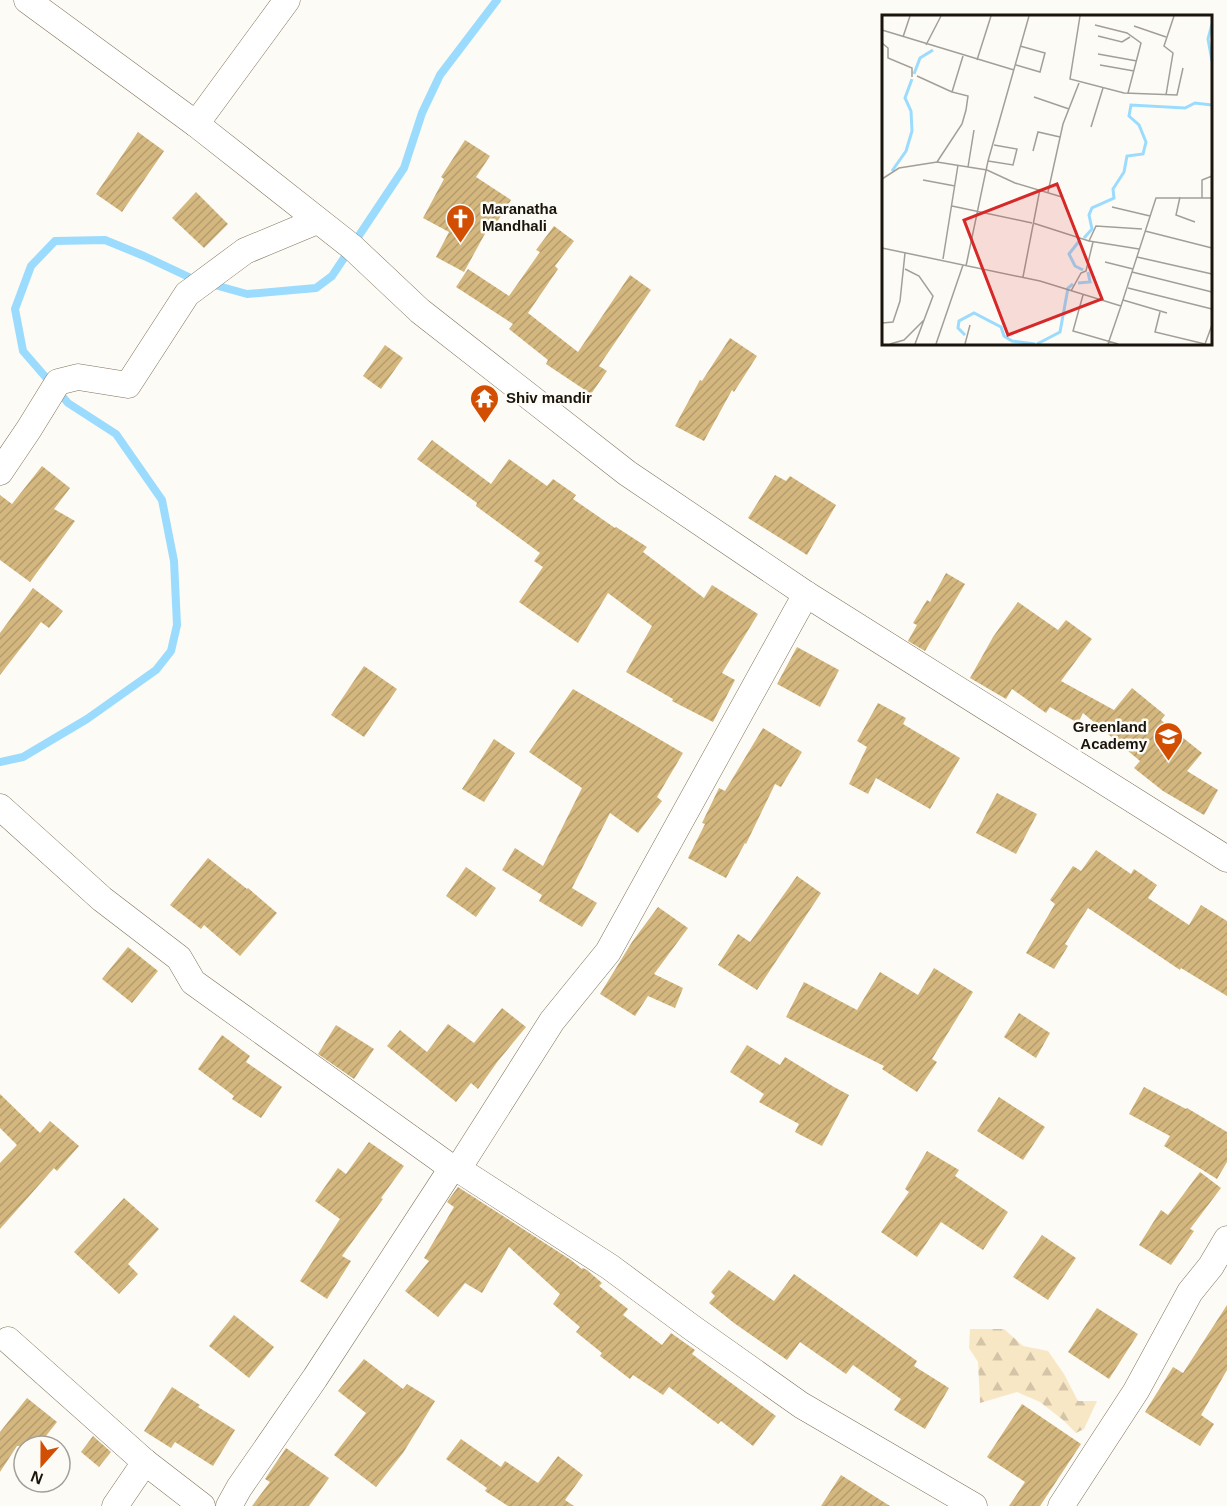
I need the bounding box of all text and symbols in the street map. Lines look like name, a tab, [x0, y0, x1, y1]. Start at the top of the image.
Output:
inset map	[882, 15, 1212, 345]
place label: Maranatha Mandhali	[482, 200, 558, 234]
church icon: Maranatha Mandhali	[445, 202, 477, 244]
temple icon: Shiv mandir	[469, 382, 501, 424]
place label: Shiv mandir	[506, 389, 592, 406]
place label: Greenland Academy	[1073, 718, 1148, 752]
school or university icon: Greenland Academy	[1152, 720, 1184, 762]
north arrow	[12, 1434, 72, 1494]
text: N	[28, 1468, 45, 1488]

